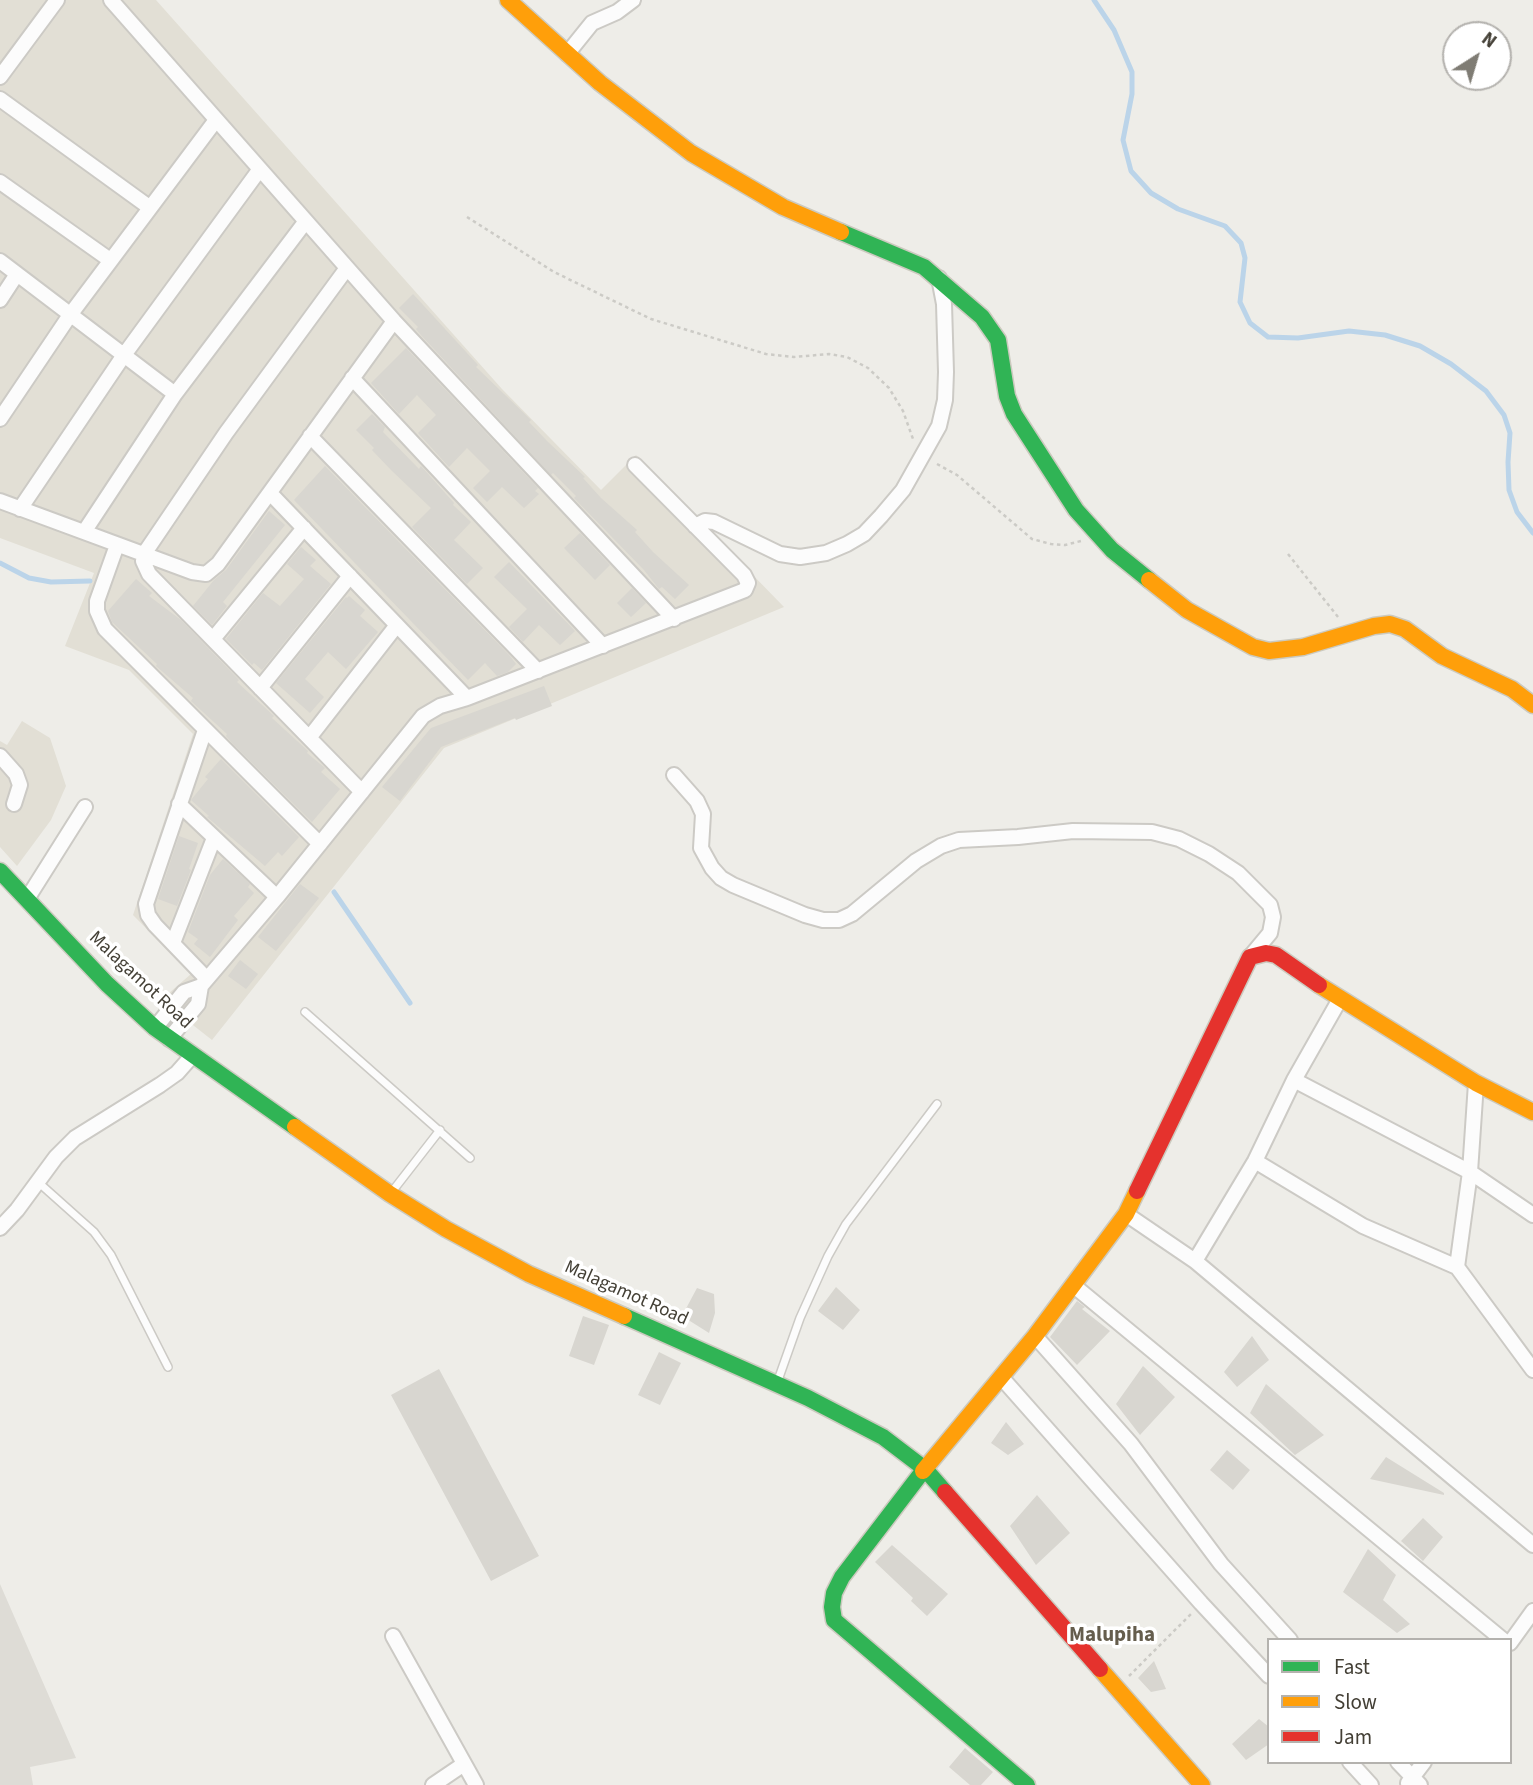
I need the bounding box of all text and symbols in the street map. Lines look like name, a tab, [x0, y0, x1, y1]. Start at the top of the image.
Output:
north arrow	[1442, 21, 1512, 91]
text: N	[1476, 26, 1502, 55]
street label: Malagamot Road	[83, 927, 197, 1035]
street label: Malagamot Road	[560, 1256, 692, 1332]
district label: Malupiha	[1069, 1623, 1155, 1649]
legend	[1267, 1638, 1512, 1764]
text: Fast	[1334, 1652, 1370, 1682]
text: Slow	[1334, 1687, 1377, 1717]
text: Jam	[1334, 1722, 1372, 1752]

